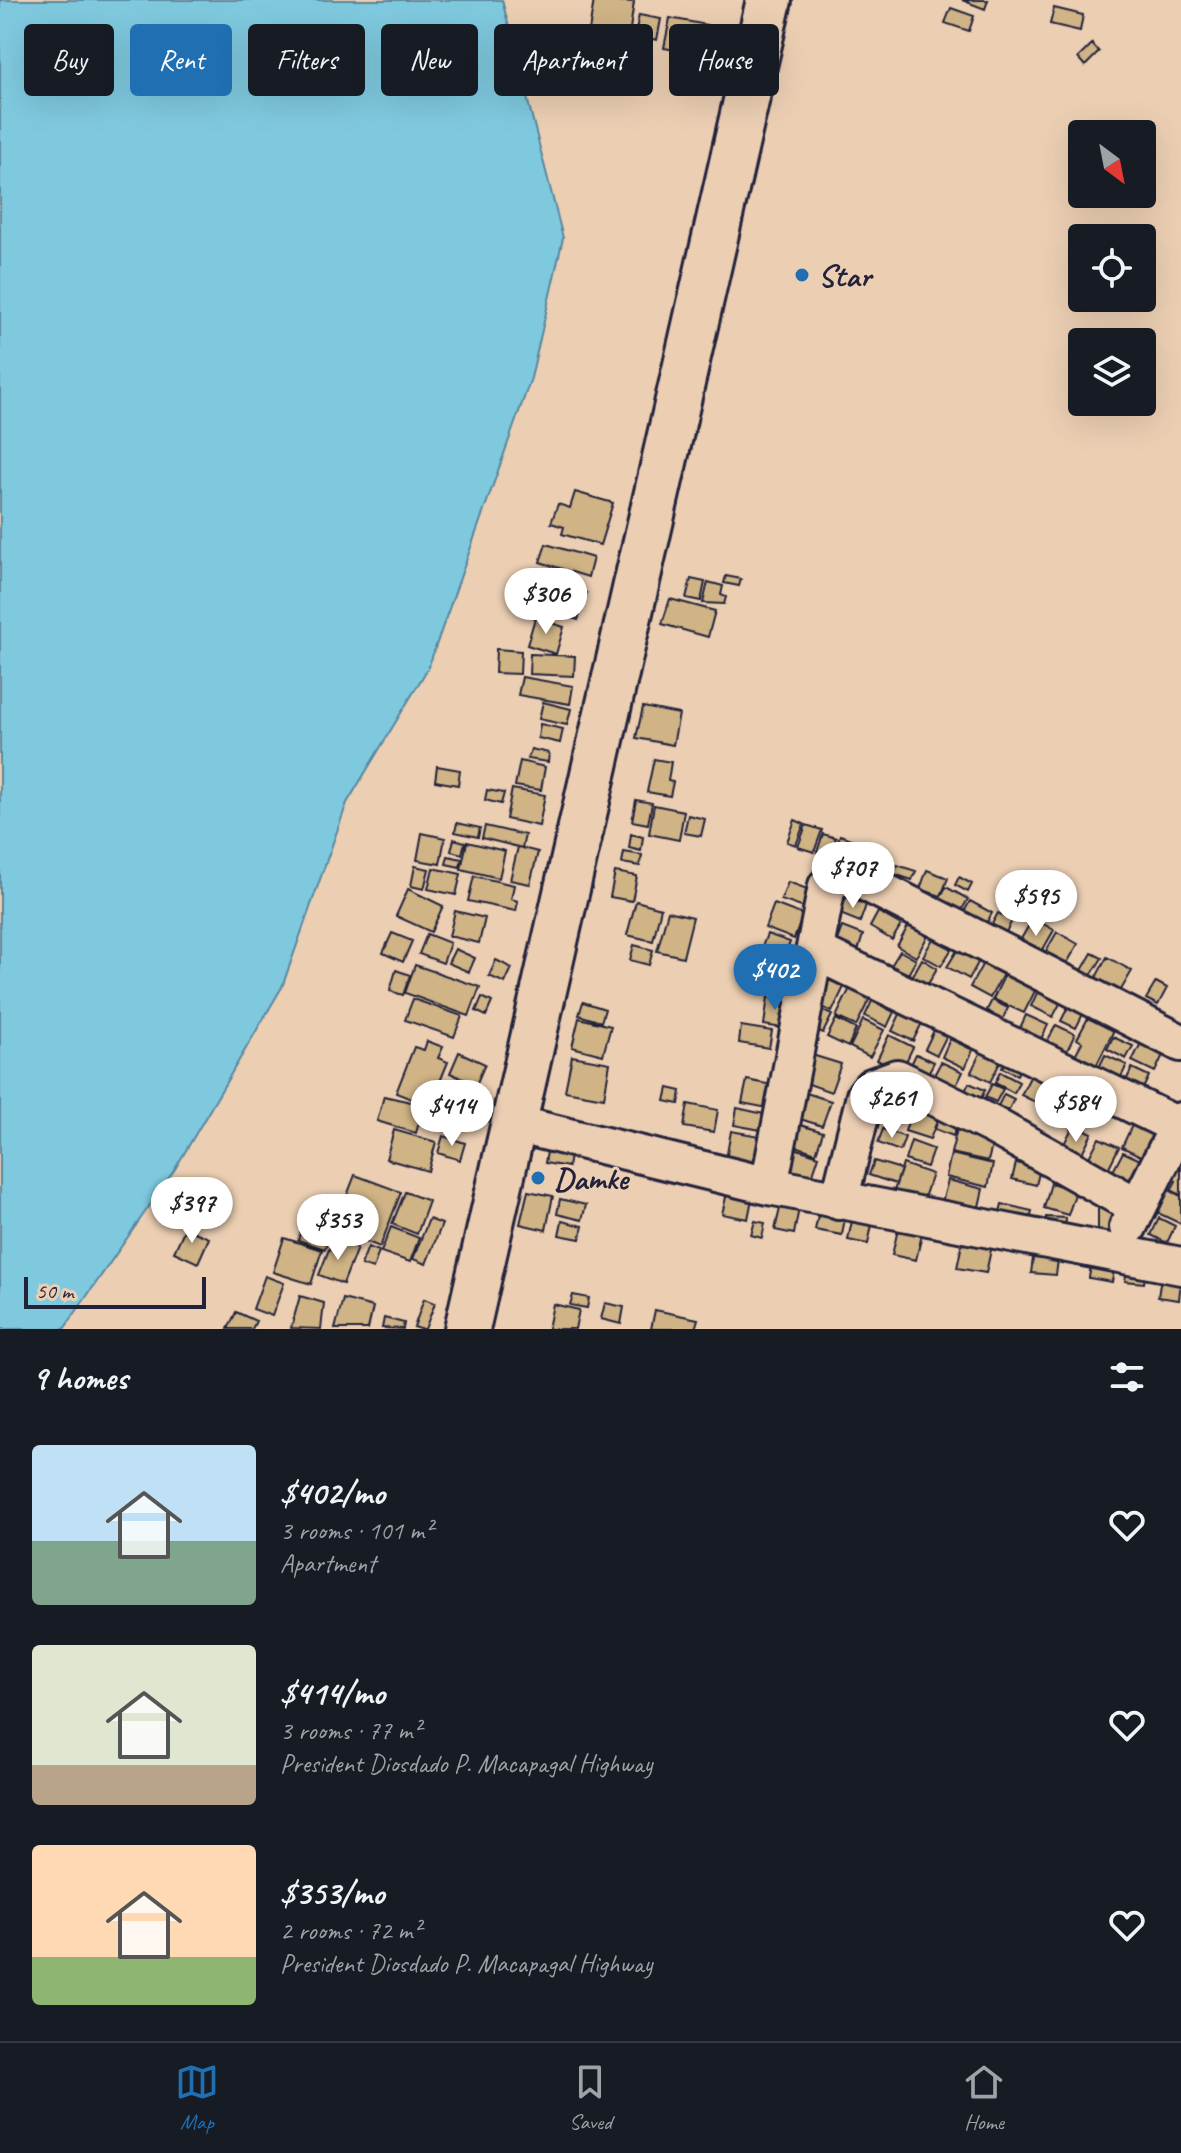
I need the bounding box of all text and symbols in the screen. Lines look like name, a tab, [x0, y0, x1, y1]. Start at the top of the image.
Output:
chip: Buy	[24, 24, 114, 96]
chip: Rent	[130, 24, 232, 96]
chip: Filters	[248, 24, 365, 96]
chip: New	[381, 24, 478, 96]
chip: Apartment	[494, 24, 653, 96]
chip: House	[669, 24, 779, 96]
north arrow	[1068, 120, 1156, 208]
map controls	[1068, 120, 1156, 416]
button: locate	[1068, 224, 1156, 312]
place label: Star	[818, 255, 874, 296]
marker: Star	[793, 266, 811, 284]
button: layers	[1068, 328, 1156, 416]
pin: $306	[499, 568, 593, 636]
text: $306	[522, 577, 570, 610]
pin: $707	[806, 842, 900, 910]
text: $707	[830, 851, 876, 884]
pin: $595	[989, 870, 1083, 938]
text: $595	[1013, 879, 1059, 912]
pin: $402	[728, 944, 822, 1012]
text: $402	[752, 953, 798, 986]
pin: $261	[845, 1072, 939, 1140]
pin: $584	[1029, 1076, 1123, 1144]
pin: $414	[405, 1080, 499, 1148]
text: $261	[868, 1081, 916, 1114]
text: $584	[1053, 1085, 1099, 1118]
text: $414	[429, 1089, 475, 1122]
place label: Damke	[554, 1158, 630, 1199]
marker: Damke	[529, 1169, 547, 1187]
pin: $397	[145, 1177, 239, 1245]
text: $397	[169, 1186, 215, 1219]
pin: $353	[291, 1194, 385, 1262]
text: $353	[315, 1203, 361, 1236]
scale bar	[24, 1273, 206, 1309]
text: 50 m	[36, 1277, 73, 1305]
icon: filters	[1105, 1355, 1149, 1399]
text: 9 homes	[32, 1356, 128, 1399]
text: $402/mo	[280, 1471, 385, 1514]
icon: home	[96, 1477, 192, 1573]
icon: heart	[1105, 1503, 1149, 1547]
text: 3 rooms · 101 m²	[280, 1514, 432, 1547]
text: Apartment	[280, 1547, 376, 1580]
text: $414/mo	[280, 1671, 385, 1714]
icon: home	[96, 1677, 192, 1773]
icon: heart	[1105, 1703, 1149, 1747]
text: 3 rooms · 77 m²	[280, 1714, 421, 1747]
text: President Diosdado P. Macapagal Highway	[280, 1747, 652, 1780]
text: $353/mo	[280, 1871, 384, 1914]
icon: home	[96, 1877, 192, 1973]
icon: heart	[1105, 1903, 1149, 1947]
text: 2 rooms · 72 m²	[280, 1914, 421, 1947]
text: President Diosdado P. Macapagal Highway	[280, 1947, 652, 1980]
tab: Map	[175, 2060, 219, 2136]
tab: Saved	[568, 2060, 612, 2136]
tab: Home	[962, 2060, 1006, 2136]

